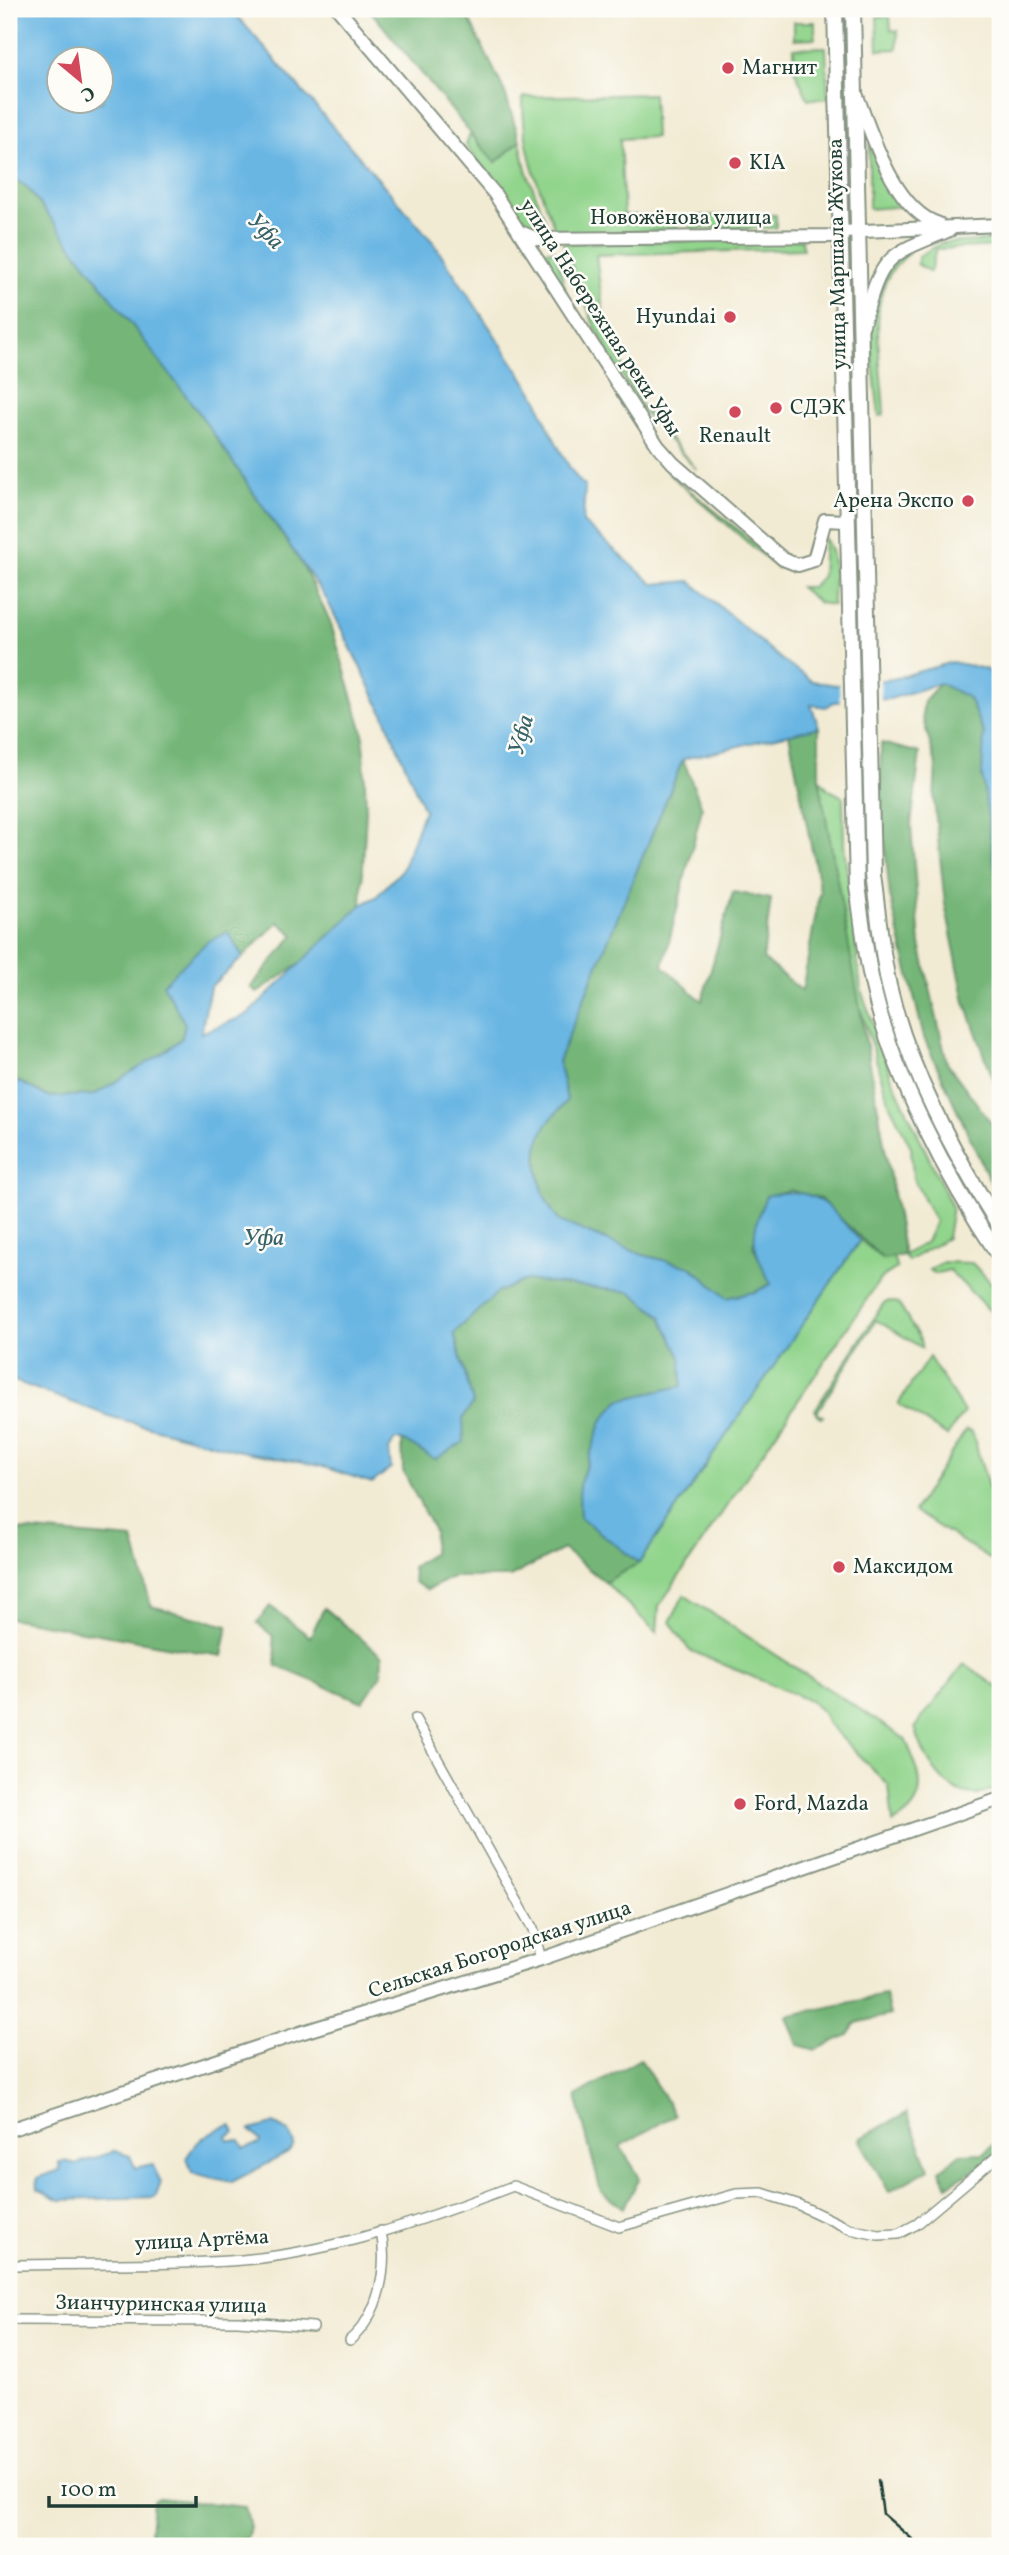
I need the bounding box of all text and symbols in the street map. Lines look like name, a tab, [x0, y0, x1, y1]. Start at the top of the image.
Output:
north arrow	[46, 46, 116, 116]
place label: Магнит	[742, 54, 818, 83]
marker: Магнит	[720, 60, 736, 76]
text: С	[76, 79, 99, 107]
street label: улица Маршала Жукова	[821, 138, 855, 370]
place label: KIA	[749, 149, 786, 178]
marker: KIA	[727, 155, 743, 171]
street label: улица Набережная реки Уфы	[512, 193, 688, 443]
street label: Новожёнова улица	[590, 204, 772, 233]
water label: Уфа	[239, 206, 291, 258]
place label: Hyundai	[636, 303, 716, 332]
marker: Hyundai	[722, 309, 738, 325]
place label: СДЭК	[790, 394, 846, 423]
marker: СДЭК	[768, 400, 784, 416]
marker: Renault	[727, 404, 743, 420]
place label: Renault	[699, 422, 771, 451]
place label: Арена Экспо	[833, 487, 954, 516]
marker: Арена Экспо	[960, 493, 976, 509]
water label: Уфа	[501, 711, 543, 759]
water label: Уфа	[244, 1223, 284, 1255]
place label: Максидом	[853, 1553, 953, 1582]
marker: Максидом	[831, 1559, 847, 1575]
place label: Ford, Mazda	[754, 1790, 869, 1819]
marker: Ford, Mazda	[732, 1796, 748, 1812]
street label: Сельская Богородская улица	[365, 1894, 635, 2006]
street label: улица Артёма	[134, 2223, 270, 2259]
street label: Зианчуринская улица	[55, 2289, 267, 2321]
scale bar	[49, 2464, 196, 2508]
text: 100 m	[60, 2476, 117, 2505]

